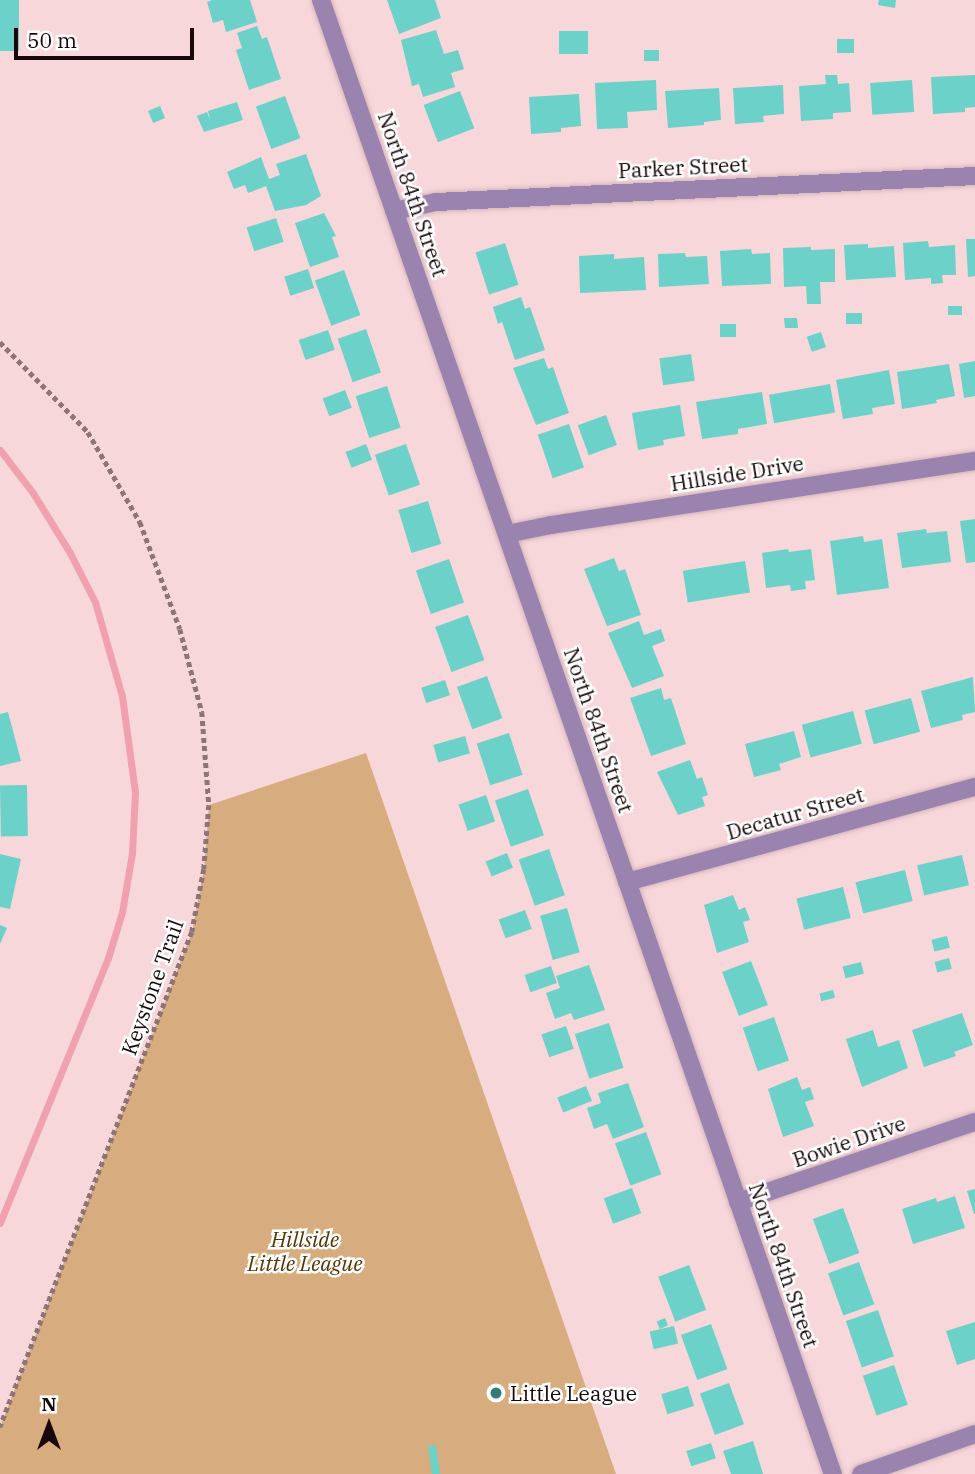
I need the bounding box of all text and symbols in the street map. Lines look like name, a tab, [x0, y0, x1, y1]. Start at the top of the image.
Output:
scale bar	[18, 14, 198, 58]
text: 50 m	[27, 26, 77, 54]
street label: North 84th Street	[373, 108, 453, 280]
street label: Parker Street	[617, 151, 749, 183]
street label: Hillside Drive	[669, 450, 805, 496]
street label: North 84th Street	[559, 644, 639, 816]
street label: Decatur Street	[723, 781, 867, 845]
street label: Keystone Trail	[116, 916, 188, 1058]
street label: Bowie Drive	[789, 1110, 909, 1172]
street label: North 84th Street	[744, 1179, 824, 1351]
park label: Hillside Little League	[247, 1226, 363, 1276]
place label: Little League	[510, 1380, 637, 1406]
marker: Little League	[488, 1385, 504, 1401]
north arrow	[14, 1390, 84, 1460]
text: N	[41, 1392, 57, 1416]

